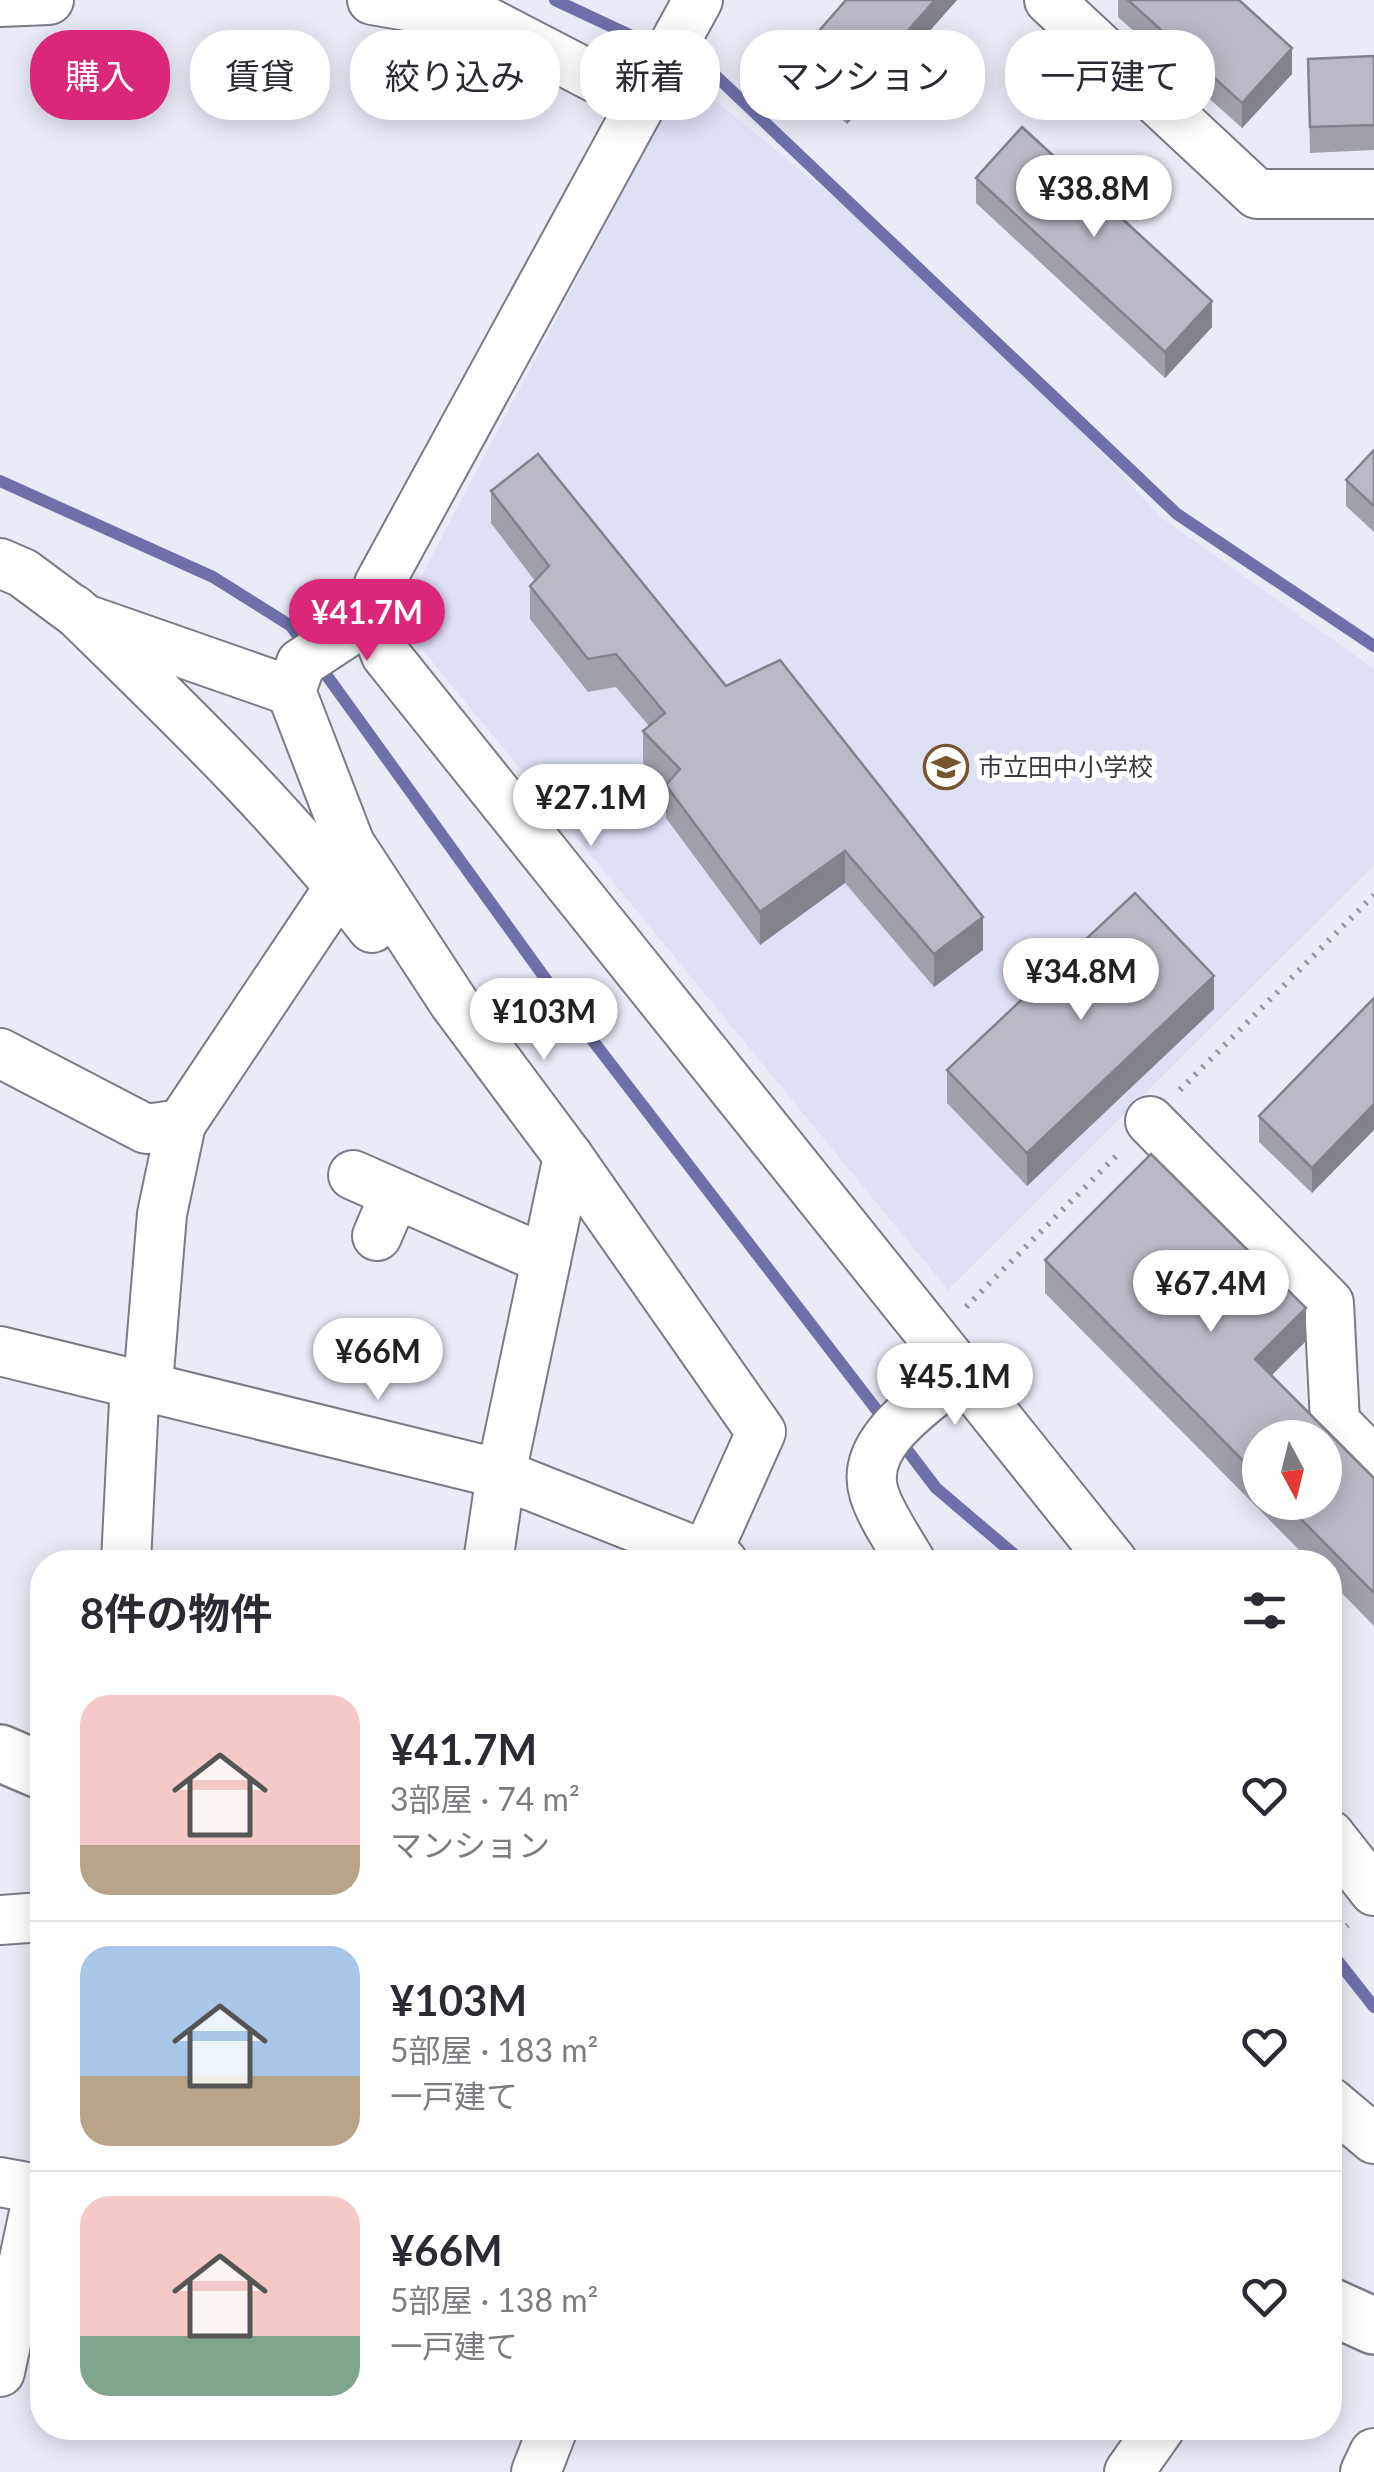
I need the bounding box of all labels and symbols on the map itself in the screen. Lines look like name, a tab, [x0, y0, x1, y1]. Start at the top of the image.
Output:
pin: ¥38.8M	[1013, 155, 1175, 240]
pin: ¥41.7M	[286, 579, 448, 664]
school or university icon: 市立田中小学校	[923, 744, 969, 790]
place label: 市立田中小学校	[978, 751, 1153, 781]
pin: ¥27.1M	[510, 764, 672, 849]
pin: ¥34.8M	[1000, 938, 1162, 1023]
pin: ¥103M	[474, 978, 614, 1063]
pin: ¥67.4M	[1130, 1250, 1292, 1335]
pin: ¥66M	[319, 1318, 437, 1403]
pin: ¥45.1M	[874, 1343, 1036, 1428]
north arrow	[1242, 1420, 1342, 1520]

